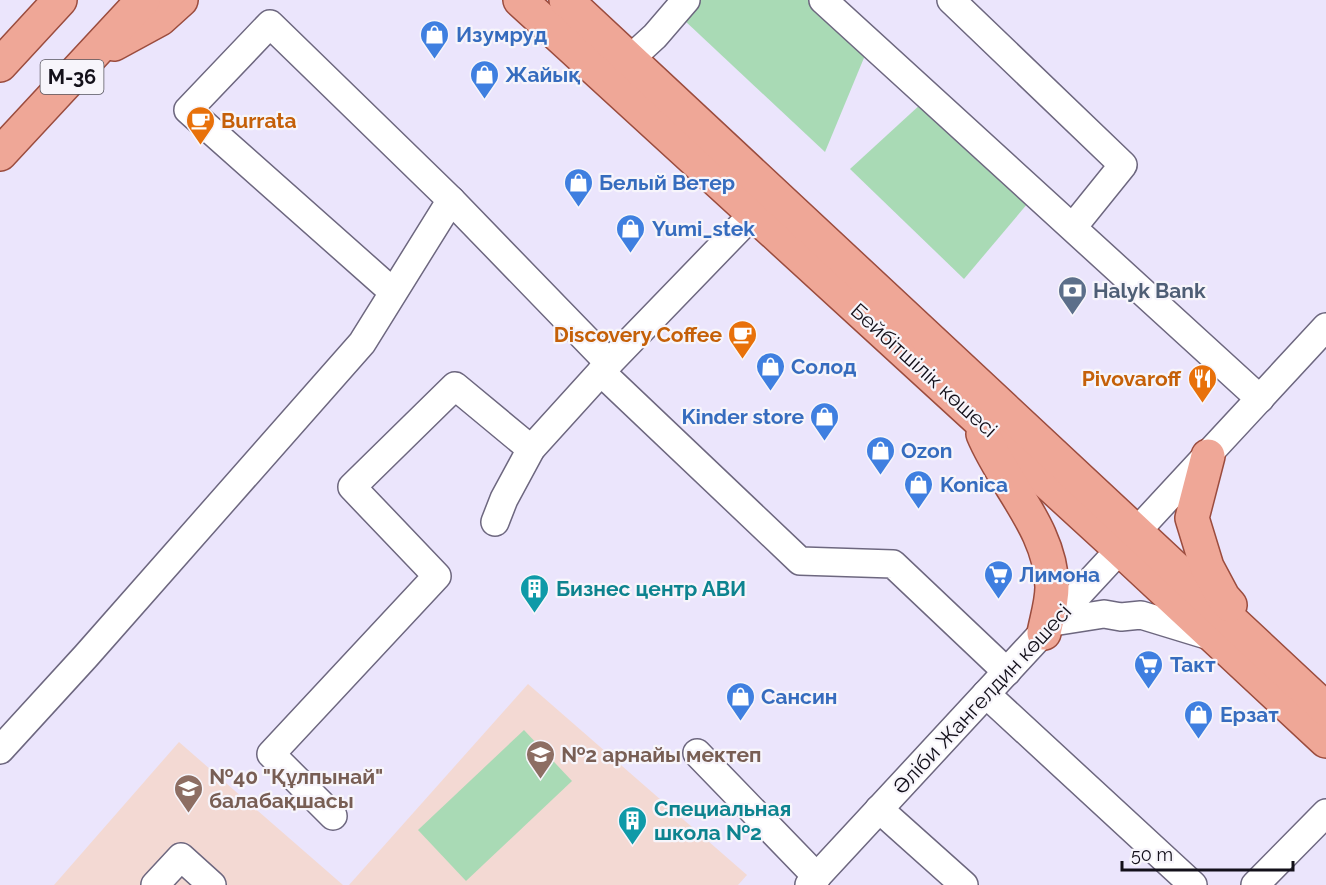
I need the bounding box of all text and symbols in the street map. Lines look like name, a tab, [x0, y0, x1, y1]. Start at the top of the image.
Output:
shop icon: Изумруд	[419, 18, 451, 60]
place label: Изумруд	[456, 22, 547, 47]
shop icon: Жайық	[468, 58, 500, 100]
road number: M-36	[40, 60, 104, 94]
place label: Жайық	[505, 62, 580, 87]
cafe icon: Burrata	[184, 104, 216, 146]
place label: Burrata	[221, 108, 296, 133]
shop icon: Белый Ветер	[562, 166, 594, 208]
place label: Белый Ветер	[599, 170, 735, 195]
shop icon: Yumi_stek	[615, 212, 647, 254]
place label: Yumi_stek	[652, 216, 755, 241]
bank icon: Halyk Bank	[1056, 274, 1088, 316]
place label: Halyk Bank	[1093, 278, 1206, 303]
street label: Бейбітшілік көшесі	[846, 298, 1002, 442]
cafe icon: Discovery Coffee	[727, 318, 759, 360]
place label: Discovery Coffee	[554, 322, 722, 347]
shop icon: Солод	[754, 350, 786, 392]
place label: Солод	[791, 354, 857, 379]
restaurant icon: Pivovaroff	[1186, 362, 1218, 404]
place label: Pivovaroff	[1082, 366, 1182, 391]
shop icon: Kinder store	[809, 400, 841, 442]
place label: Kinder store	[682, 404, 804, 429]
shop icon: Ozon	[864, 434, 896, 476]
place label: Ozon	[901, 438, 952, 463]
shop icon: Konica	[903, 468, 935, 510]
place label: Konica	[940, 472, 1008, 497]
supermarket icon: Лимона	[982, 558, 1014, 600]
place label: Лимона	[1019, 562, 1100, 587]
building icon: Бизнес центр АВИ	[519, 572, 551, 614]
place label: Бизнес центр АВИ	[556, 576, 746, 601]
street label: Әліби Жангелдин көшесі	[888, 599, 1076, 799]
supermarket icon: Такт	[1133, 648, 1165, 690]
place label: Такт	[1170, 652, 1216, 677]
shop icon: Сансин	[724, 680, 756, 722]
place label: Сансин	[761, 684, 838, 709]
shop icon: Ерзат	[1183, 698, 1215, 740]
place label: Ерзат	[1220, 702, 1279, 727]
school or university icon: №2 арнайы мектеп	[524, 738, 556, 780]
place label: №2 арнайы мектеп	[561, 742, 761, 767]
place label: №40 "Құлпынай" балабақшасы	[209, 764, 383, 813]
school or university icon: №40 "Құлпынай" балабақшасы	[172, 772, 204, 814]
place label: Специальная школа №2	[654, 796, 791, 845]
building icon: Специальная школа №2	[617, 804, 649, 846]
scale bar	[1122, 834, 1293, 872]
text: 50 m	[1131, 844, 1173, 865]

